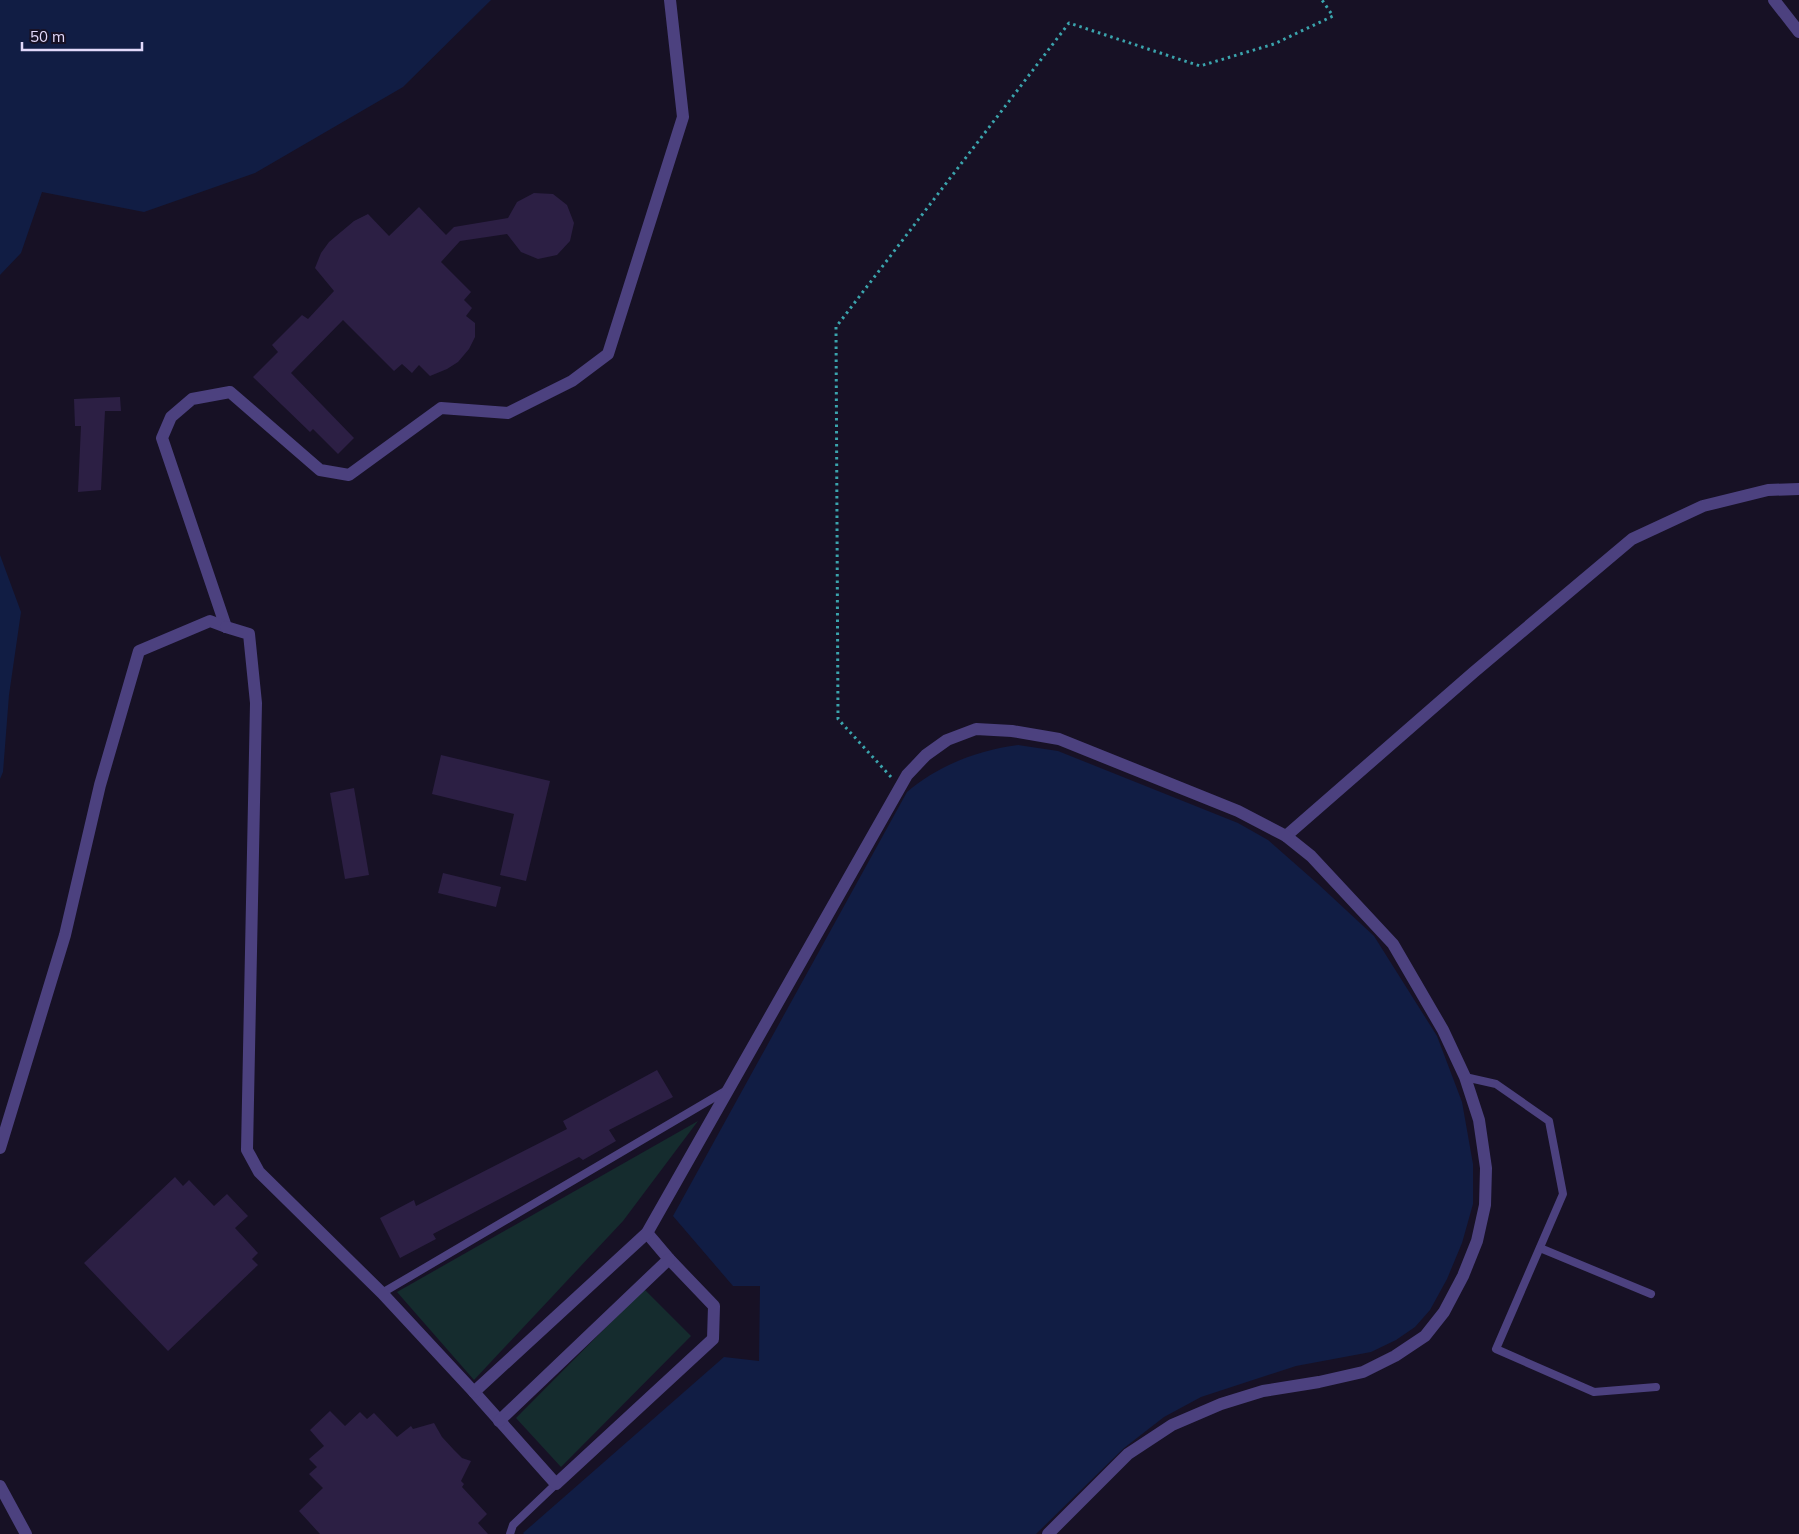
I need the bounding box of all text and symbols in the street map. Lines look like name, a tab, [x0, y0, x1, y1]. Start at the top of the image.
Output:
scale bar	[22, 20, 142, 52]
text: 50 m	[30, 27, 65, 46]

